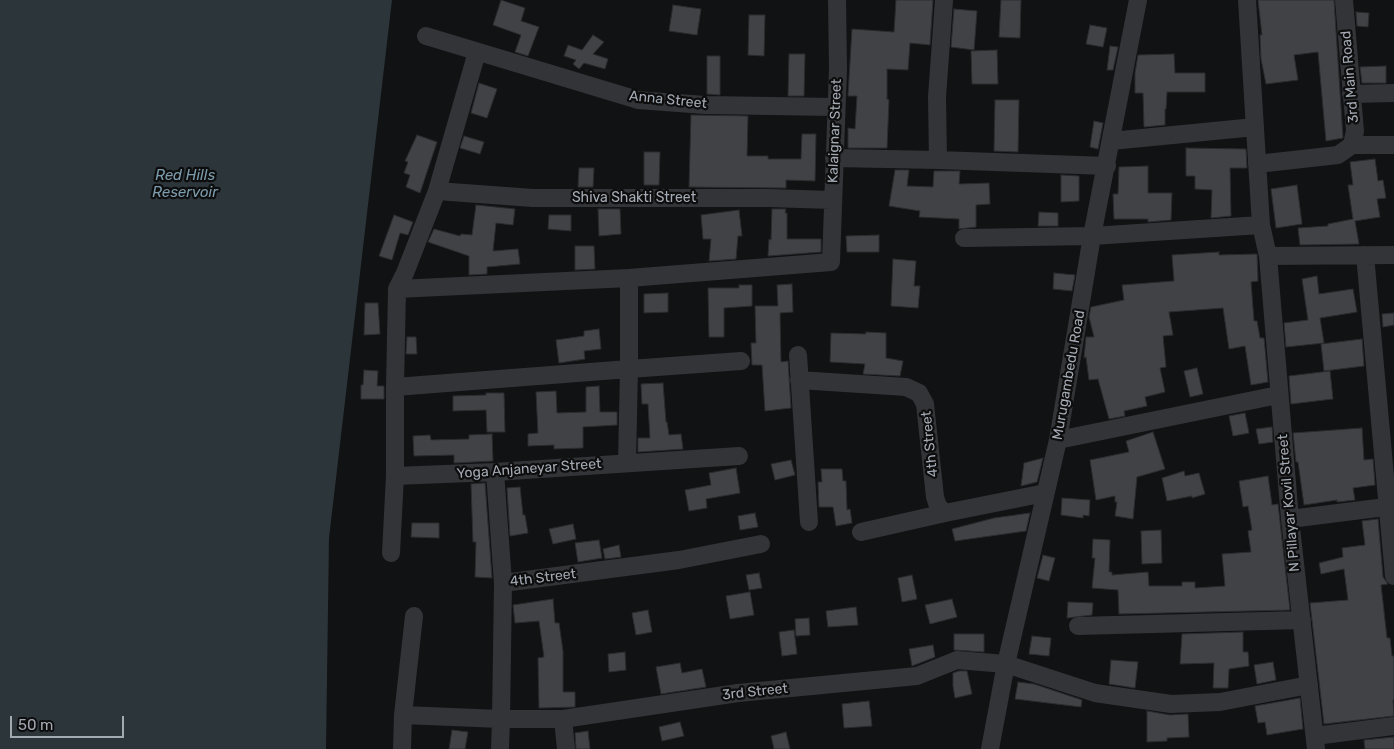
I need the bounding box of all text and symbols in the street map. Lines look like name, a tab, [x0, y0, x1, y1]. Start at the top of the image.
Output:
street label: 3rd Main Road	[1338, 30, 1362, 124]
street label: Kalaignar Street	[825, 79, 845, 183]
street label: Anna Street	[628, 88, 708, 112]
water label: Red Hills Reservoir	[152, 167, 218, 202]
street label: Shiva Shakti Street	[572, 190, 696, 206]
street label: Murugambedu Road	[1049, 309, 1089, 441]
street label: 4th Street	[918, 410, 942, 478]
street label: N Pillayar Kovil Street	[1275, 433, 1303, 573]
street label: Yoga Anjaneyar Street	[456, 456, 602, 482]
street label: 4th Street	[509, 566, 577, 590]
street label: 3rd Street	[721, 680, 789, 704]
scale bar	[12, 706, 126, 738]
text: 50 m	[18, 716, 53, 734]

